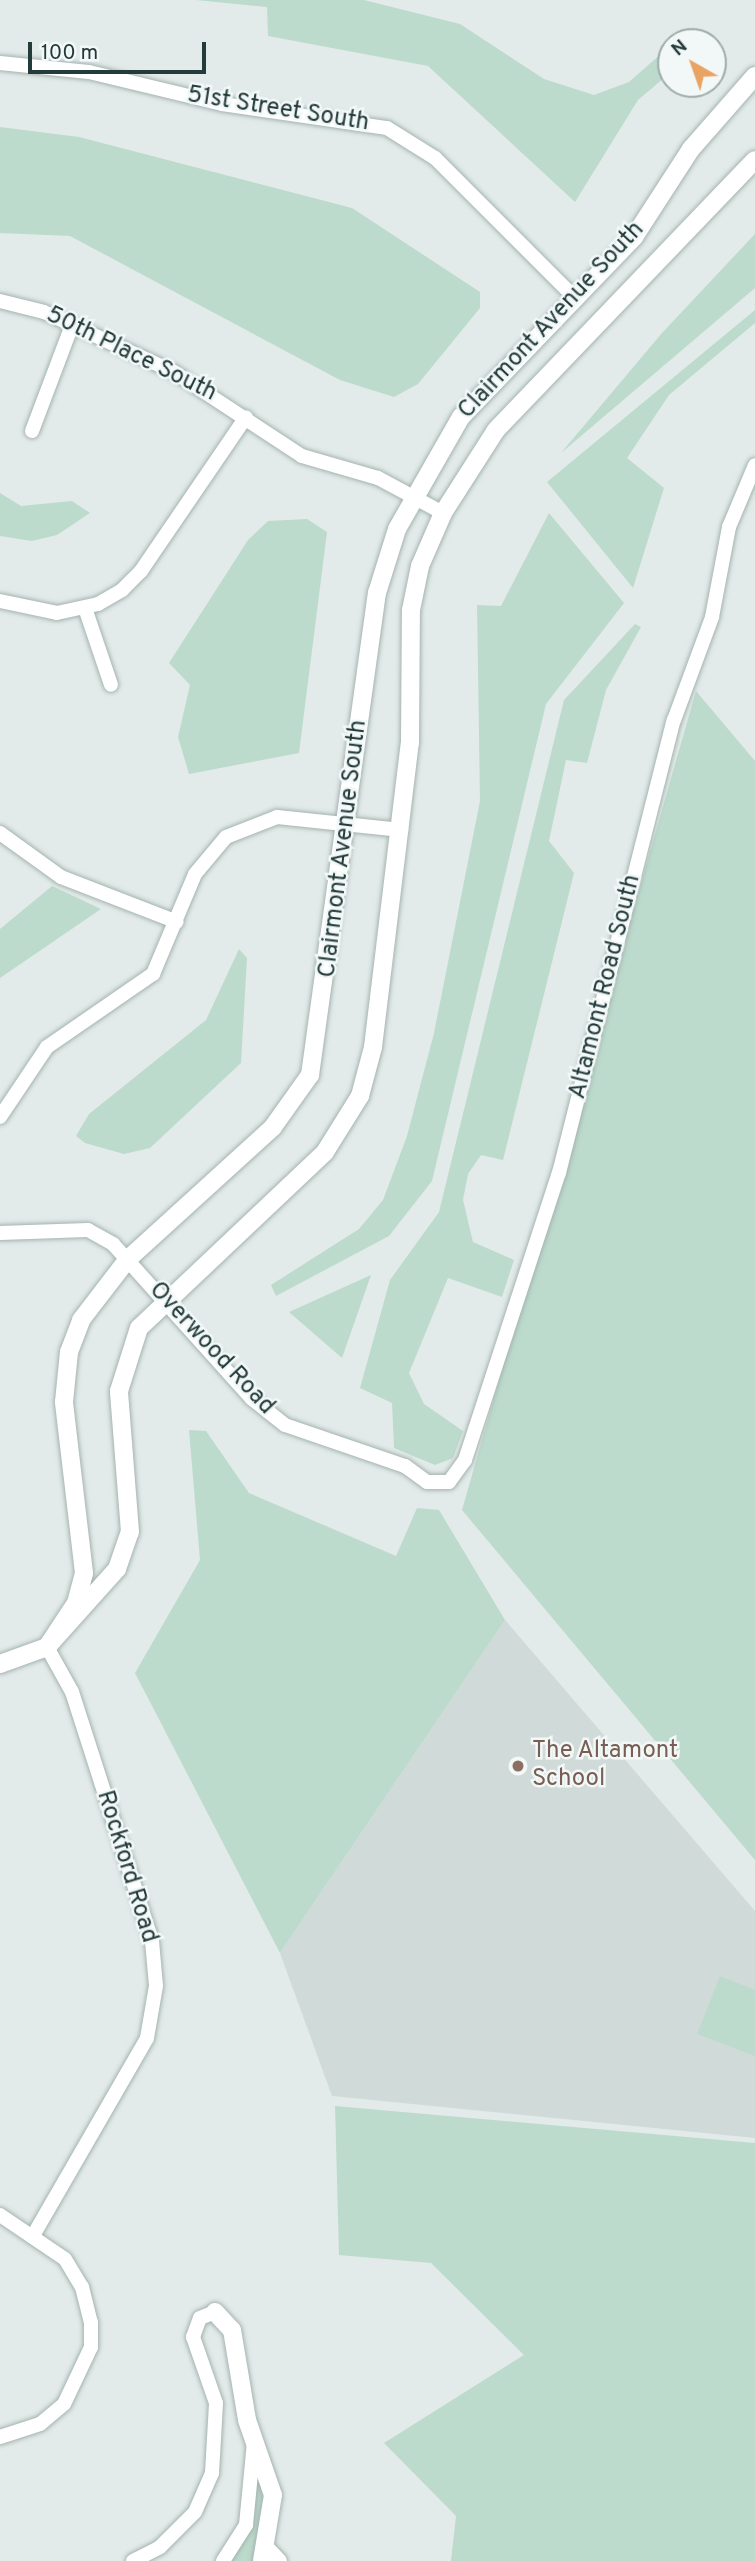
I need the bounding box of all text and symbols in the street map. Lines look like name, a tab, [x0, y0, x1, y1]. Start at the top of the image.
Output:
scale bar	[32, 28, 210, 72]
north arrow	[657, 28, 727, 98]
text: N	[667, 35, 693, 62]
text: 100 m	[41, 40, 98, 67]
street label: 51st Street South	[185, 81, 371, 139]
street label: Clairmont Avenue South	[453, 216, 651, 426]
street label: 50th Place South	[41, 301, 221, 409]
street label: Clairmont Avenue South	[314, 718, 374, 980]
street label: Altamont Road South	[564, 872, 648, 1102]
street label: Overwood Road	[142, 1277, 280, 1421]
place label: The Altamont School	[532, 1738, 679, 1794]
marker: The Altamont School	[510, 1758, 526, 1774]
street label: Rockford Road	[89, 1787, 163, 1947]

